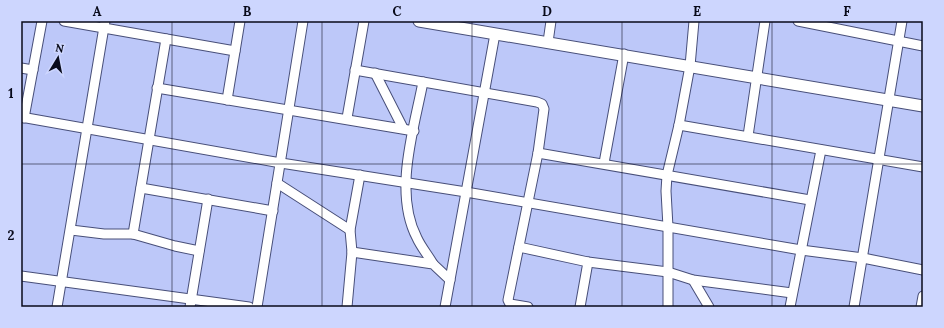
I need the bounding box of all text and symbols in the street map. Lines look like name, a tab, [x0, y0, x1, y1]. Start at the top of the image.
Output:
text: A	[93, 3, 102, 20]
text: B	[243, 3, 252, 20]
text: C	[393, 3, 402, 20]
text: D	[542, 3, 552, 20]
text: E	[693, 3, 701, 20]
text: F	[843, 3, 851, 20]
north arrow	[38, 38, 78, 78]
text: N	[54, 41, 66, 56]
text: 1	[8, 85, 14, 102]
text: 2	[8, 227, 15, 244]

